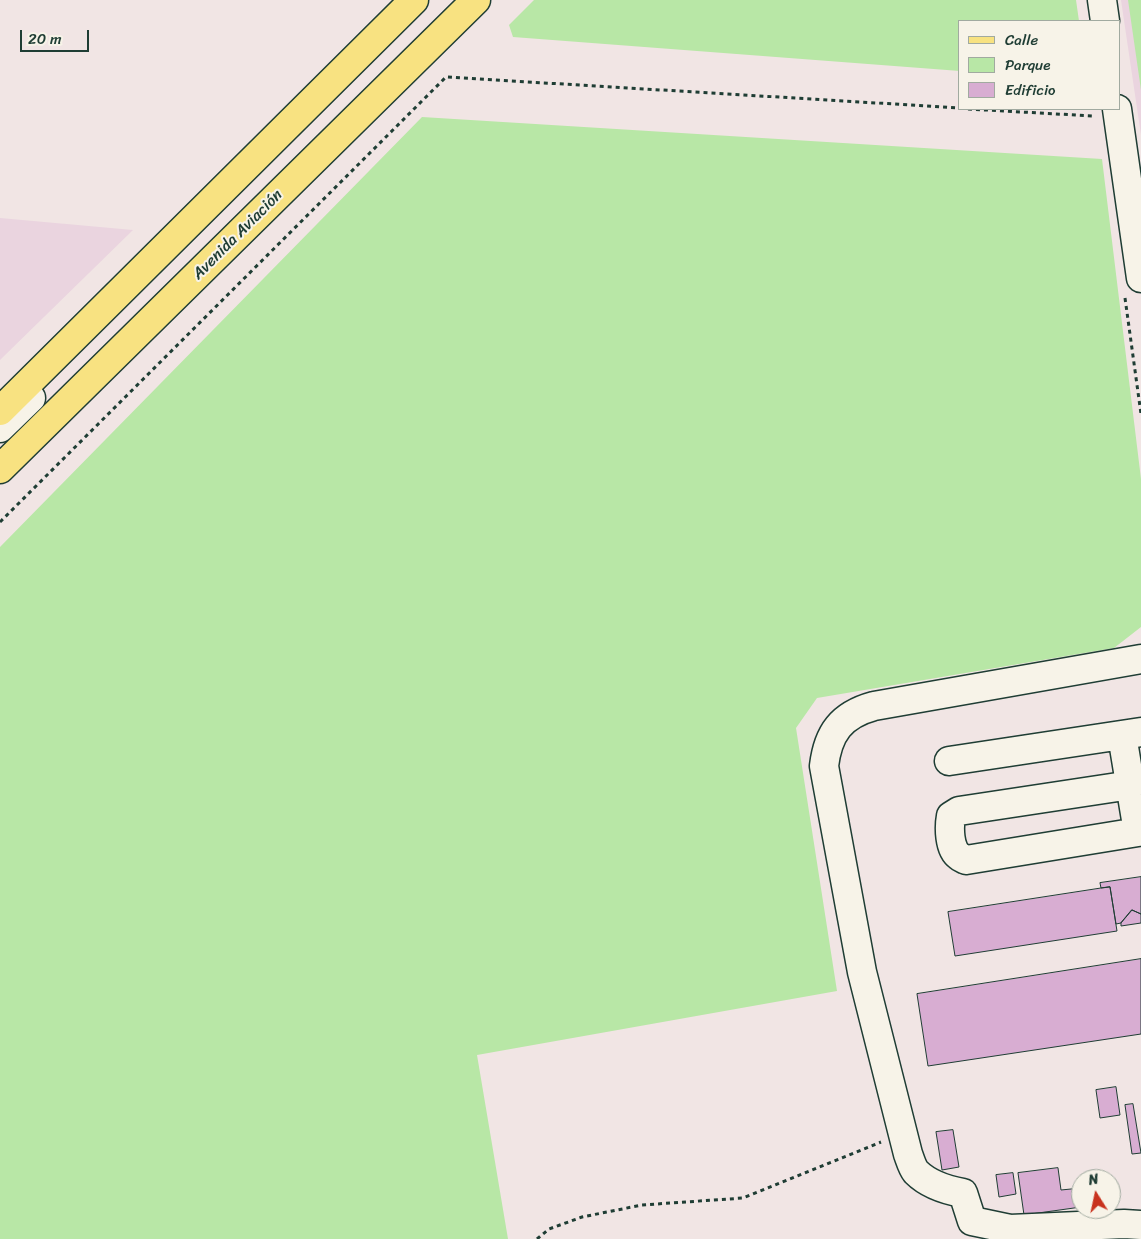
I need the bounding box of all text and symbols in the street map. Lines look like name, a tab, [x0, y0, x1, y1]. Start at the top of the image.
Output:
scale bar	[22, 20, 91, 52]
legend	[958, 20, 1121, 110]
text: 20 m	[28, 26, 62, 52]
text: Calle	[1005, 27, 1038, 53]
text: Parque	[1005, 52, 1050, 78]
text: Edificio	[1005, 77, 1056, 103]
street label: Avenida Aviación	[189, 186, 287, 284]
text: N	[1087, 1167, 1100, 1193]
north arrow	[1071, 1169, 1121, 1219]

